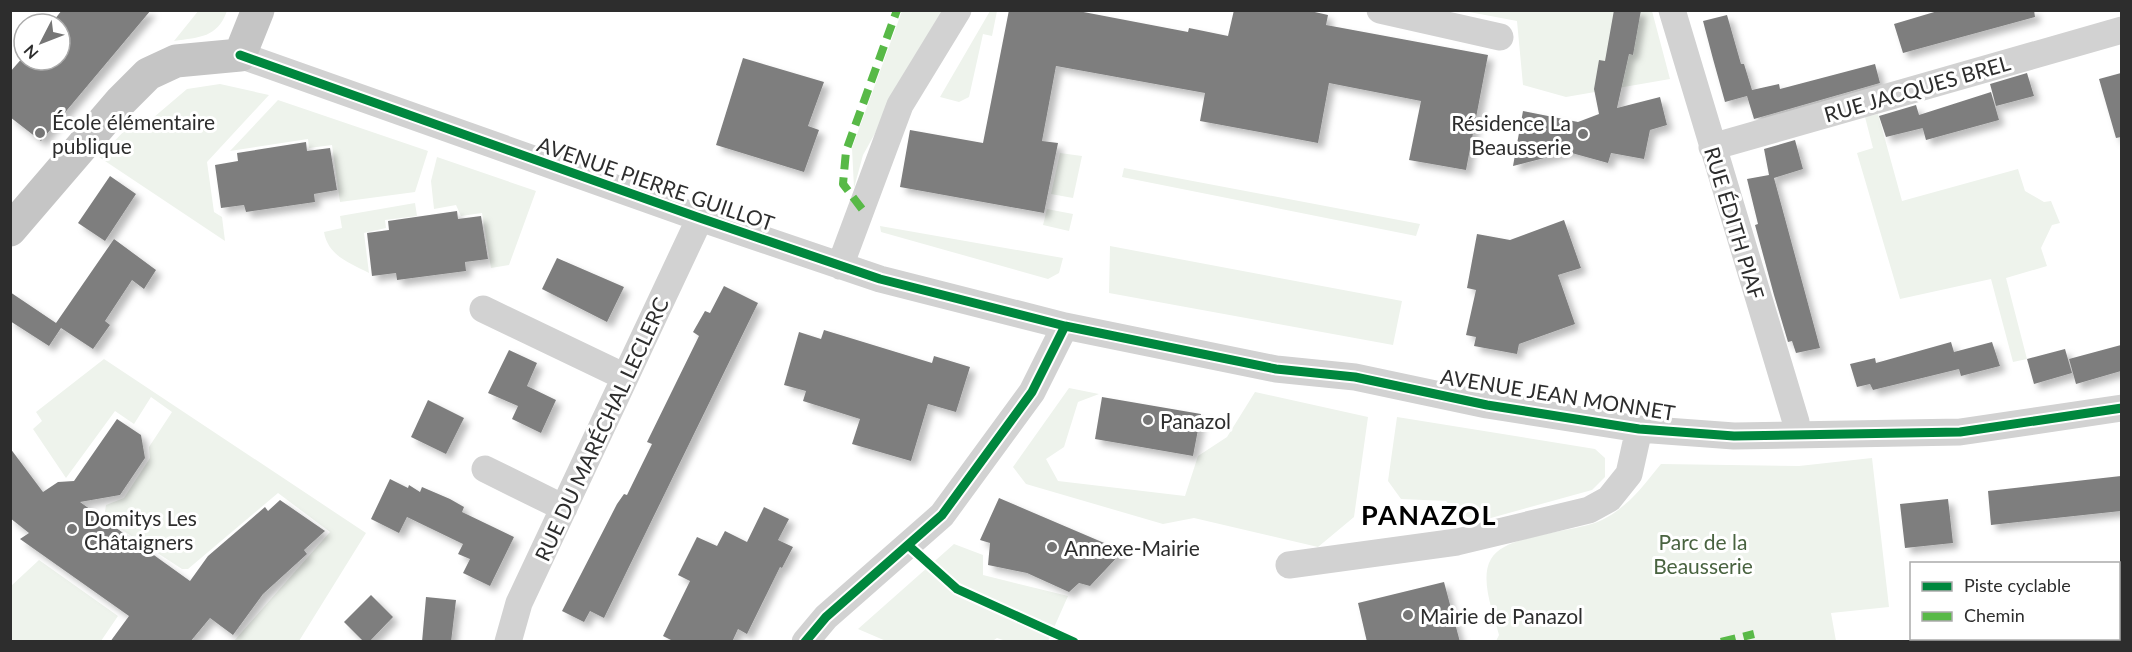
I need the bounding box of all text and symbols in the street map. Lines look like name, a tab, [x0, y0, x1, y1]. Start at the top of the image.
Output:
north arrow	[12, 12, 72, 72]
text: N	[19, 41, 42, 63]
street label: RUE JACQUES BREL	[1821, 49, 2013, 127]
place label: École élémentaire publique	[52, 109, 215, 158]
place label: Résidence La Beausserie	[1451, 110, 1571, 159]
marker: École élémentaire publique	[33, 126, 47, 140]
marker: Résidence La Beausserie	[1576, 127, 1590, 141]
street label: AVENUE PIERRE GUILLOT	[534, 131, 778, 236]
street label: RUE ÉDITH PIAF	[1700, 144, 1770, 303]
street label: RUE DU MARÉCHAL LECLERC	[529, 293, 673, 565]
street label: AVENUE JEAN MONNET	[1439, 363, 1678, 425]
place label: Panazol	[1160, 408, 1231, 433]
marker: Panazol	[1141, 413, 1155, 427]
district label: PANAZOL	[1361, 498, 1497, 531]
place label: Domitys Les Châtaigners	[84, 505, 197, 554]
marker: Domitys Les Châtaigners	[65, 522, 79, 536]
park label: Parc de la Beausserie	[1653, 529, 1753, 578]
place label: Annexe-Mairie	[1064, 535, 1200, 560]
marker: Annexe-Mairie	[1045, 540, 1059, 554]
legend	[1910, 562, 2120, 640]
text: Piste cyclable	[1964, 574, 2071, 596]
place label: Mairie de Panazol	[1420, 603, 1583, 628]
text: Chemin	[1964, 604, 2025, 626]
marker: Mairie de Panazol	[1401, 608, 1415, 622]

